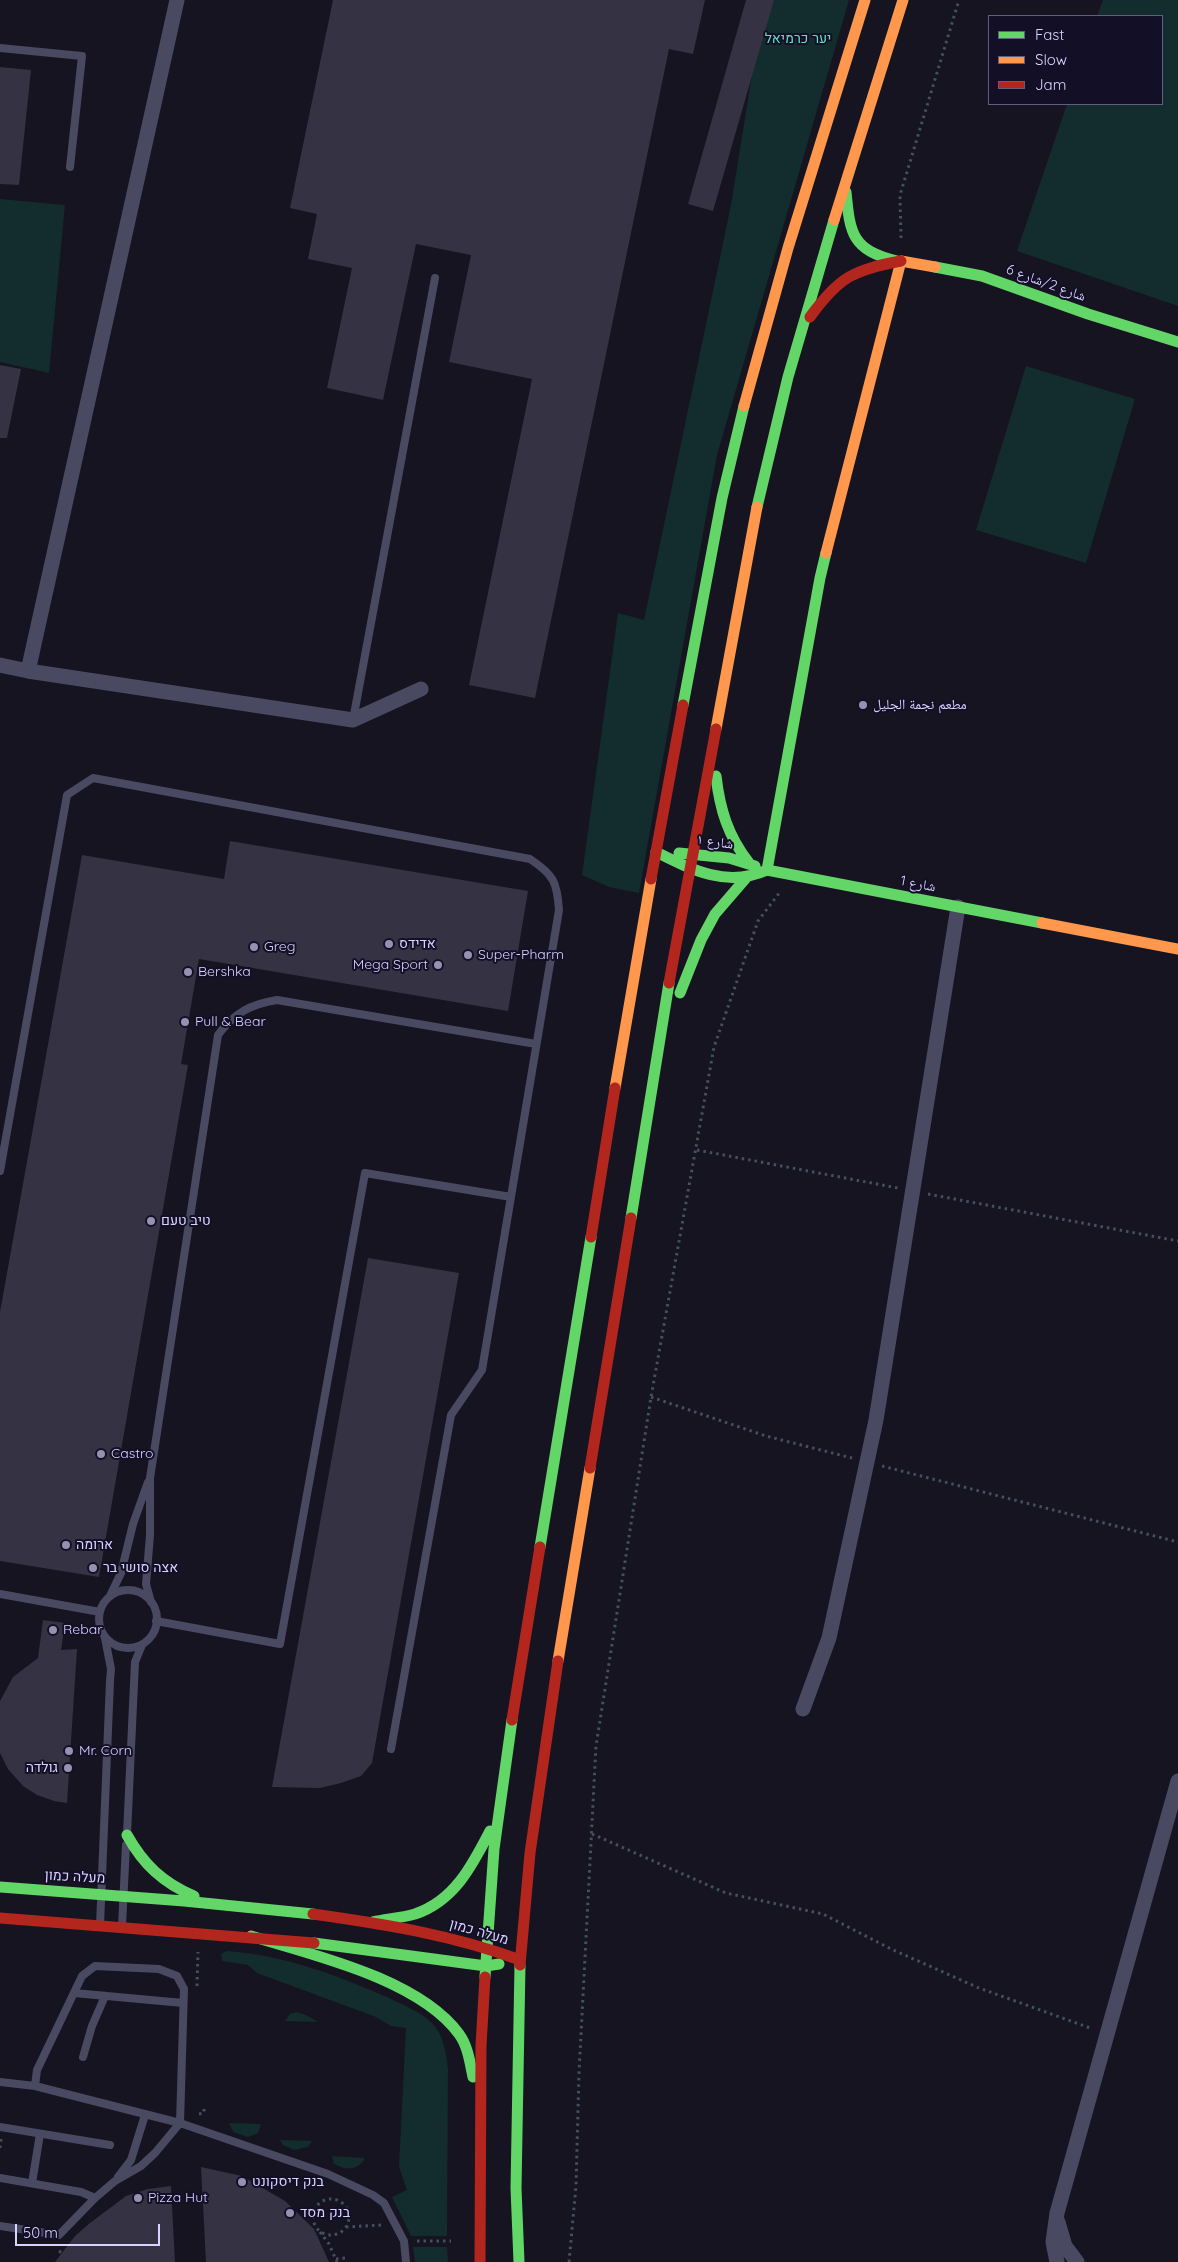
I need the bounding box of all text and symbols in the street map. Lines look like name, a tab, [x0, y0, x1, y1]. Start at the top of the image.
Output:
legend	[988, 15, 1163, 105]
text: Fast	[1035, 25, 1064, 44]
park label: יער כרמיאל	[765, 31, 831, 47]
text: Slow	[1035, 50, 1067, 69]
text: Jam	[1035, 75, 1066, 94]
street label: شارع 2/شارع 6	[1004, 261, 1088, 305]
place label: مطعم نجمة الجليل	[873, 697, 967, 713]
marker: مطعم نجمة الجليل	[857, 699, 869, 711]
street label: شارع ١	[696, 831, 734, 853]
street label: شارع 1	[899, 872, 937, 896]
place label: אדידס	[399, 936, 436, 952]
marker: אדידס	[383, 938, 395, 950]
place label: Greg	[264, 939, 295, 955]
marker: Greg	[248, 941, 260, 953]
place label: Super-Pharm	[478, 947, 564, 963]
marker: Super-Pharm	[462, 949, 474, 961]
place label: Mega Sport	[353, 957, 428, 973]
marker: Mega Sport	[432, 959, 444, 971]
place label: Bershka	[198, 964, 251, 980]
marker: Bershka	[182, 966, 194, 978]
place label: Pull & Bear	[195, 1014, 266, 1030]
marker: Pull & Bear	[179, 1016, 191, 1028]
place label: טיב טעם	[161, 1213, 211, 1229]
marker: טיב טעם	[145, 1215, 157, 1227]
place label: Castro	[111, 1446, 153, 1462]
marker: Castro	[95, 1448, 107, 1460]
place label: ארומה	[76, 1537, 113, 1553]
marker: ארומה	[60, 1539, 72, 1551]
place label: אצה סושי בר	[103, 1560, 178, 1576]
marker: אצה סושי בר	[87, 1562, 99, 1574]
place label: Rebar	[63, 1622, 103, 1638]
marker: Rebar	[47, 1624, 59, 1636]
place label: Mr. Corn	[79, 1743, 132, 1759]
marker: Mr. Corn	[63, 1745, 75, 1757]
place label: גולדה	[26, 1760, 58, 1776]
marker: גולדה	[62, 1762, 74, 1774]
street label: מעלה כמון	[44, 1867, 106, 1887]
street label: מעלה כמון	[447, 1916, 511, 1948]
place label: בנק דיסקונט	[252, 2174, 324, 2190]
marker: בנק דיסקונט	[236, 2176, 248, 2188]
place label: Pizza Hut	[148, 2190, 208, 2206]
marker: Pizza Hut	[132, 2192, 144, 2204]
place label: בנק מסד	[300, 2205, 350, 2221]
marker: בנק מסד	[284, 2207, 296, 2219]
scale bar	[18, 2214, 162, 2246]
text: 50 m	[23, 2223, 58, 2242]

